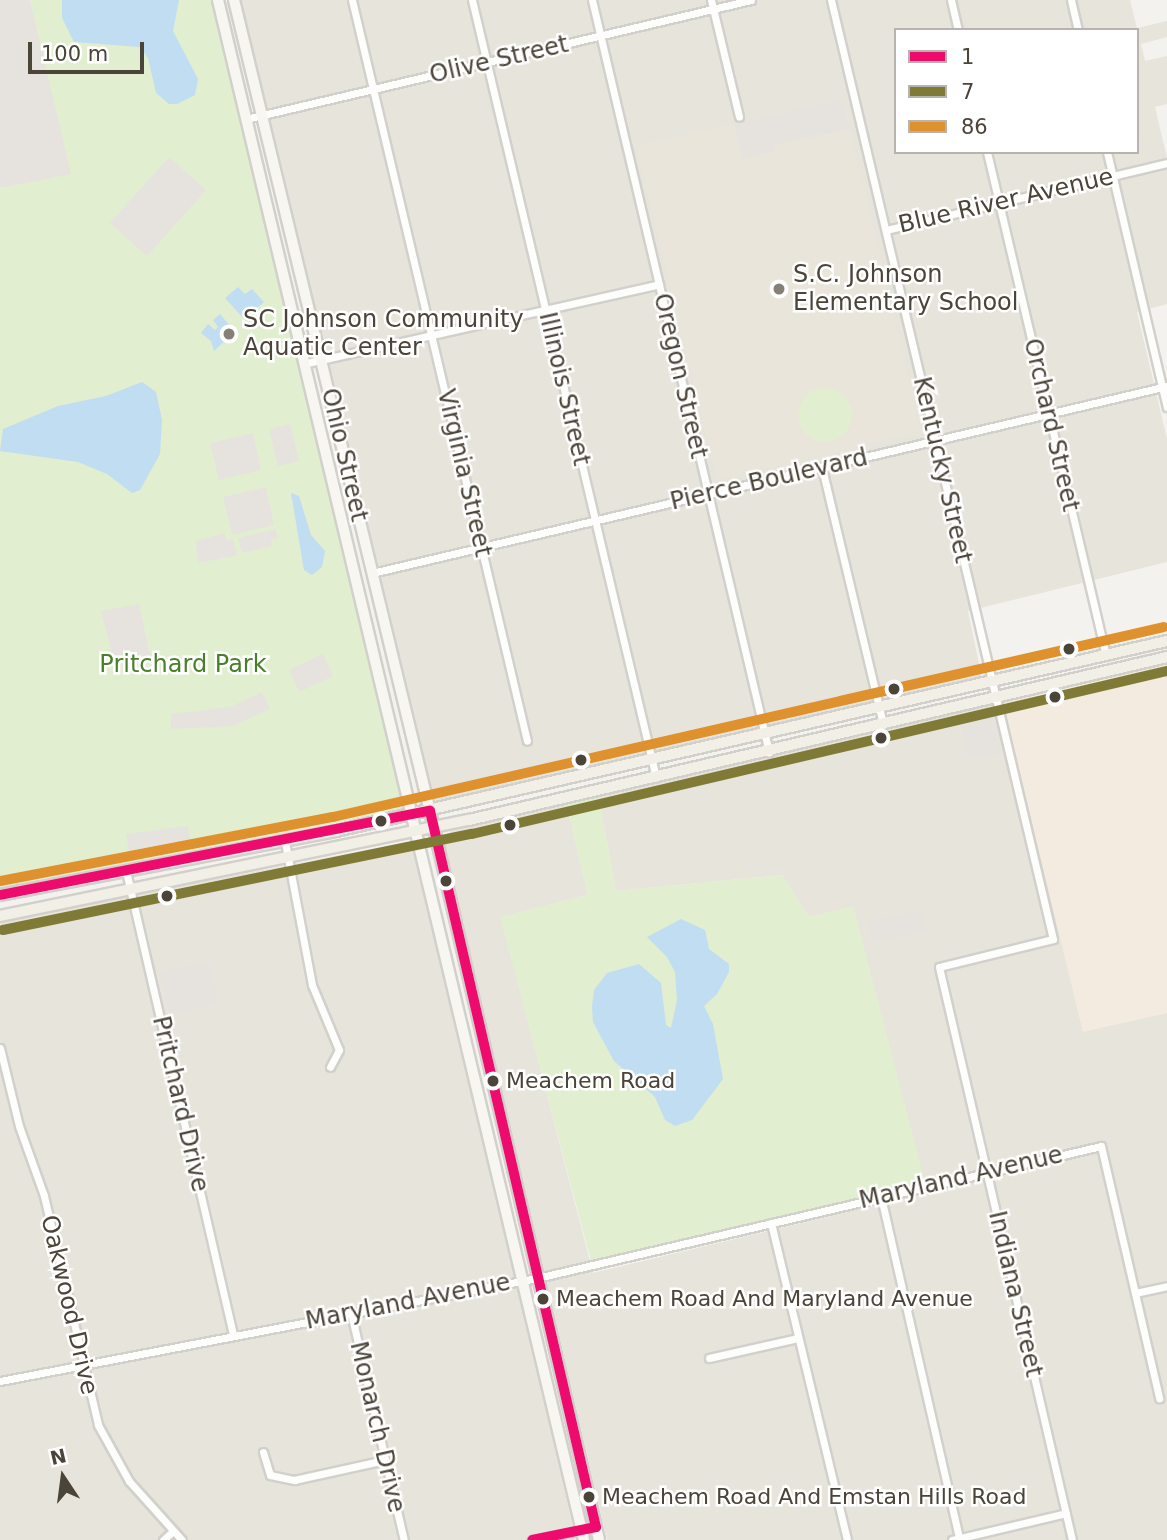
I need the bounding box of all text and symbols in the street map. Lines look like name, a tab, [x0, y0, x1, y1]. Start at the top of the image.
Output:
scale bar	[32, 28, 147, 72]
legend	[894, 28, 1139, 154]
street label: Olive Street	[427, 30, 571, 90]
text: 100 m	[41, 42, 108, 66]
text: 1	[961, 45, 974, 69]
text: 7	[961, 80, 974, 104]
text: 86	[961, 115, 988, 139]
street label: Blue River Avenue	[896, 162, 1116, 240]
place label: S.C. Johnson Elementary School	[793, 261, 1018, 317]
marker: S.C. Johnson Elementary School	[771, 281, 787, 297]
street label: Oregon Street	[647, 291, 713, 461]
place label: SC Johnson Community Aquatic Center	[243, 306, 524, 362]
street label: Illinois Street	[532, 309, 596, 469]
marker: SC Johnson Community Aquatic Center	[221, 326, 237, 342]
street label: Orchard Street	[1017, 336, 1085, 514]
street label: Kentucky Street	[907, 374, 977, 566]
street label: Ohio Street	[315, 385, 373, 525]
street label: Virginia Street	[431, 386, 497, 560]
street label: Pierce Boulevard	[667, 443, 871, 517]
unlabelled marker	[1062, 642, 1076, 656]
park label: Pritchard Park	[99, 651, 267, 679]
unlabelled marker	[887, 682, 901, 696]
unlabelled marker	[1048, 690, 1062, 704]
unlabelled marker	[874, 731, 888, 745]
unlabelled marker	[574, 753, 588, 767]
unlabelled marker	[374, 814, 388, 828]
unlabelled marker	[503, 818, 517, 832]
unlabelled marker	[439, 874, 453, 888]
unlabelled marker	[160, 889, 174, 903]
street label: Pritchard Drive	[146, 1013, 214, 1195]
place label: Meachem Road	[506, 1068, 675, 1094]
marker: Meachem Road	[486, 1074, 500, 1088]
street label: Maryland Avenue	[856, 1141, 1066, 1215]
street label: Indiana Street	[982, 1208, 1048, 1380]
street label: Oakwood Drive	[34, 1212, 104, 1398]
street label: Maryland Avenue	[303, 1268, 513, 1336]
place label: Meachem Road And Maryland Avenue	[556, 1286, 973, 1312]
marker: Meachem Road And Maryland Avenue	[536, 1292, 550, 1306]
street label: Monarch Drive	[343, 1339, 411, 1515]
north arrow	[28, 1442, 98, 1512]
text: N	[48, 1444, 68, 1469]
place label: Meachem Road And Emstan Hills Road	[602, 1484, 1027, 1510]
marker: Meachem Road And Emstan Hills Road	[582, 1490, 596, 1504]

